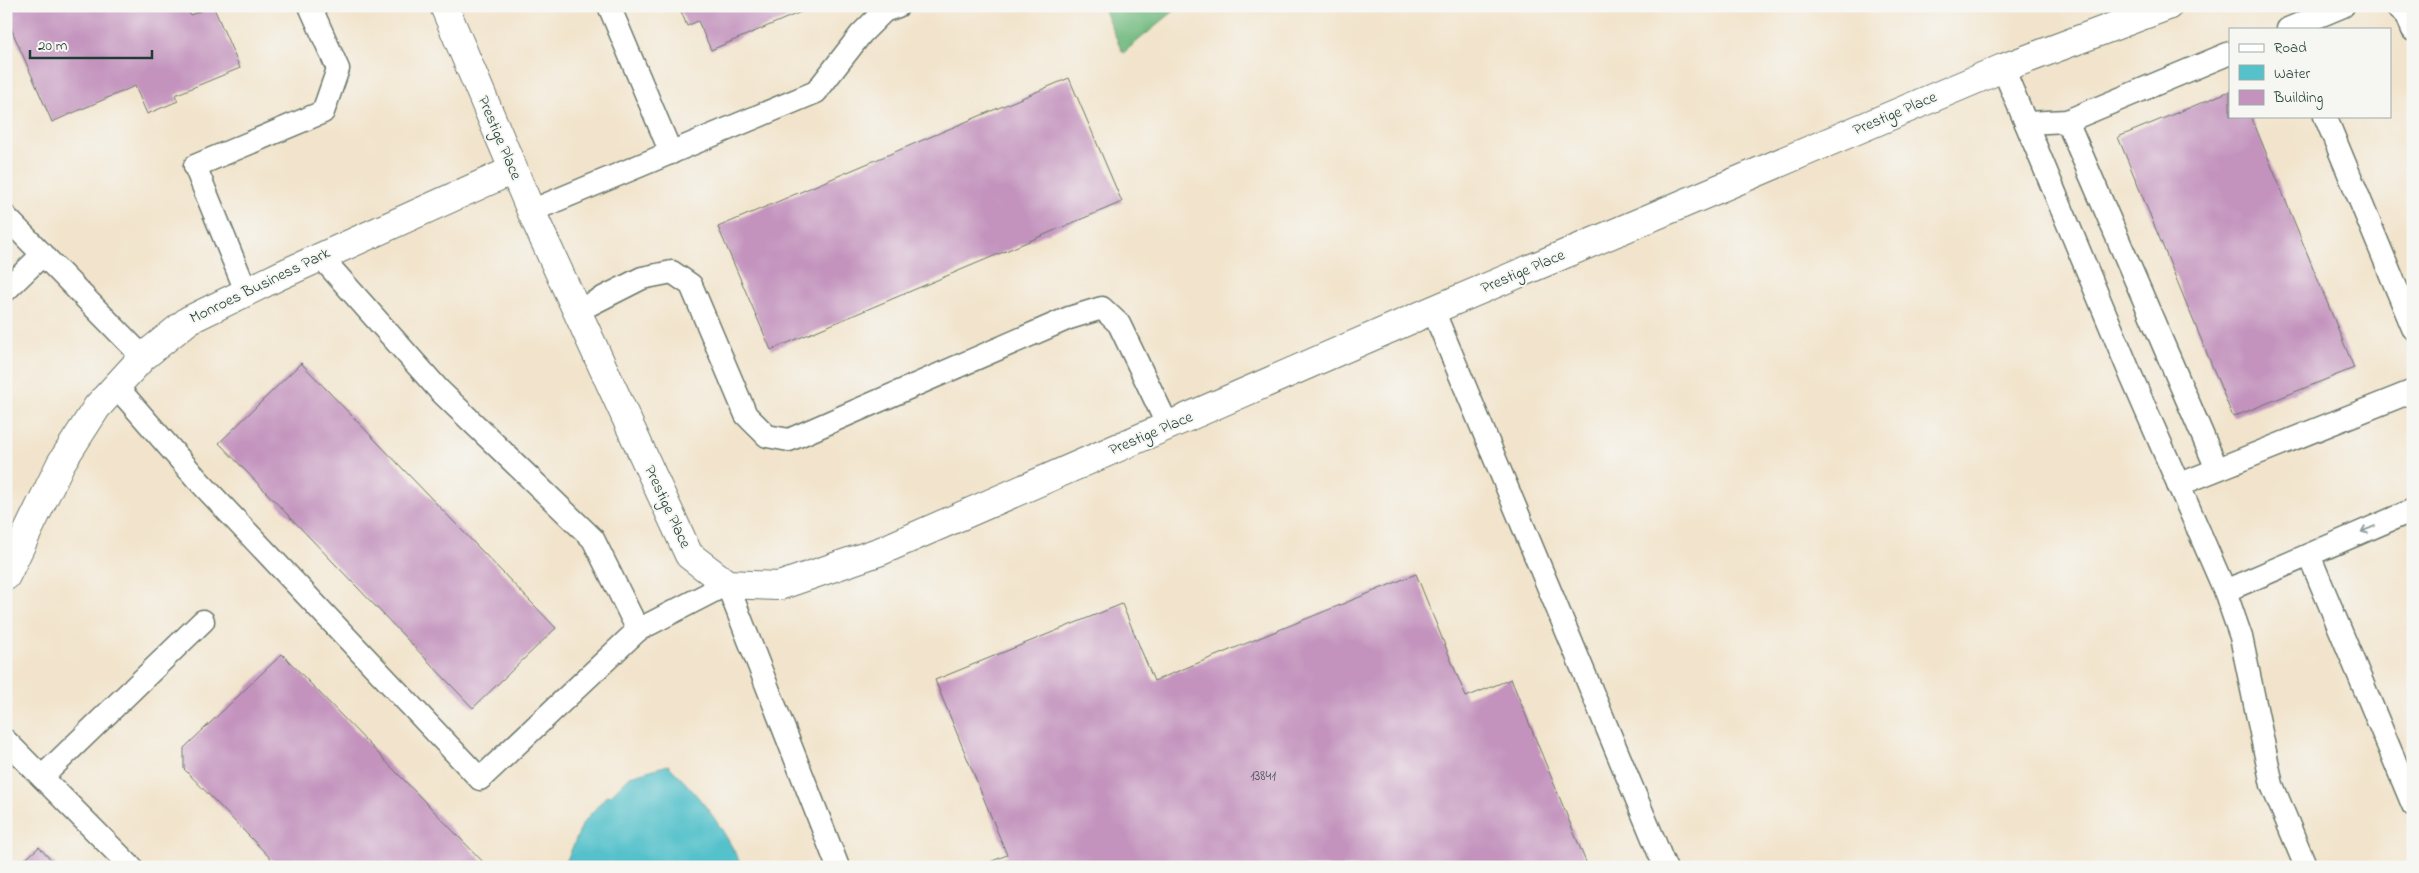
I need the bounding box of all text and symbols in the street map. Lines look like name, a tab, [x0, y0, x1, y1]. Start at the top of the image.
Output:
scale bar	[30, 28, 152, 60]
legend	[2229, 28, 2392, 118]
text: 20 m	[38, 35, 68, 57]
text: Road	[2274, 37, 2307, 59]
text: Water	[2274, 63, 2310, 85]
street label: Prestige Place	[1849, 85, 1941, 142]
text: Building	[2273, 87, 2323, 110]
street label: Prestige Place	[471, 92, 528, 184]
street label: Monroes Business Park	[186, 241, 335, 330]
street label: Prestige Place	[1477, 243, 1569, 300]
street label: Prestige Place	[1105, 405, 1197, 462]
street label: Prestige Place	[637, 462, 697, 553]
one-way arrow	[2361, 525, 2376, 535]
house number: 13841	[1250, 766, 1276, 787]

